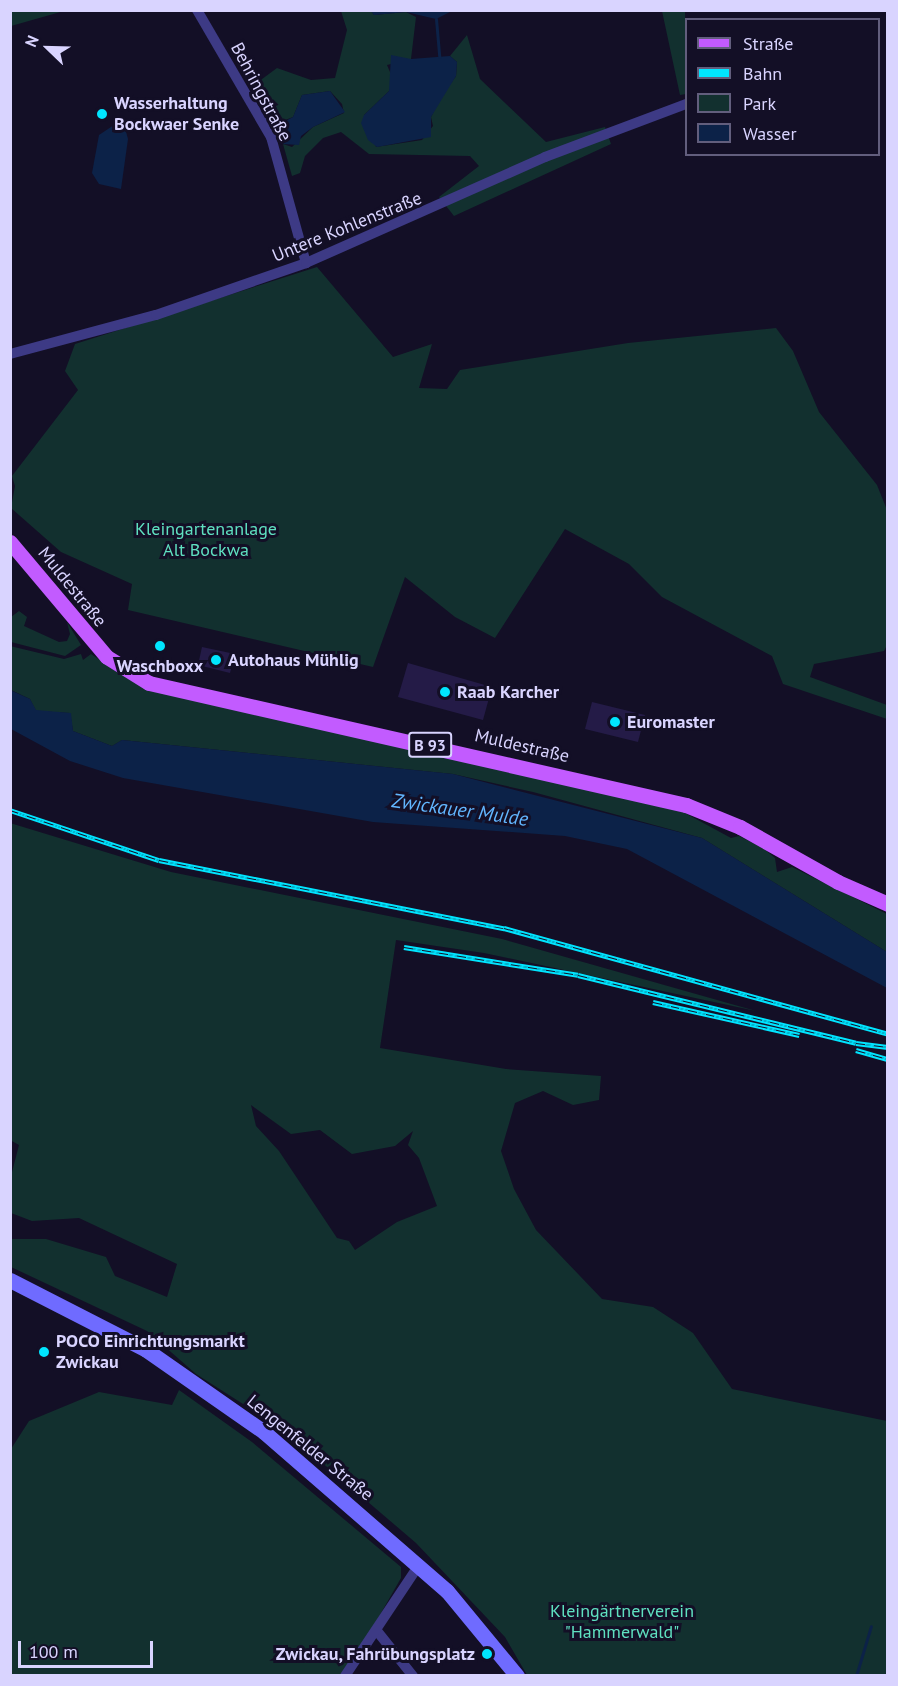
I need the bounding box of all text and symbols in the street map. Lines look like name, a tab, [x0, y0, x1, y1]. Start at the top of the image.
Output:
north arrow	[18, 18, 78, 78]
legend	[685, 18, 880, 156]
text: N	[20, 32, 43, 50]
text: Straße	[743, 32, 794, 55]
street label: Behringstraße	[226, 39, 296, 145]
text: Bahn	[743, 62, 782, 85]
text: Park	[743, 92, 776, 115]
place label: Wasserhaltung Bockwaer Senke	[114, 93, 239, 136]
marker: Wasserhaltung Bockwaer Senke	[95, 107, 109, 121]
text: Wasser	[743, 122, 797, 145]
street label: Untere Kohlenstraße	[269, 187, 425, 267]
park label: Kleingartenanlage Alt Bockwa	[135, 519, 277, 562]
street label: Muldestraße	[33, 543, 111, 631]
marker: Waschboxx	[153, 639, 167, 653]
place label: Autohaus Mühlig	[228, 649, 359, 671]
marker: Autohaus Mühlig	[209, 653, 223, 667]
place label: Waschboxx	[117, 655, 203, 677]
place label: Raab Karcher	[457, 681, 559, 703]
marker: Raab Karcher	[438, 685, 452, 699]
place label: Euromaster	[627, 711, 715, 733]
marker: Euromaster	[608, 715, 622, 729]
street label: Muldestraße	[473, 725, 571, 767]
road number: B 93	[408, 732, 452, 758]
water label: Zwickauer Mulde	[390, 789, 530, 831]
place label: POCO Einrichtungsmarkt Zwickau	[56, 1331, 245, 1374]
marker: POCO Einrichtungsmarkt Zwickau	[37, 1345, 51, 1359]
street label: Lengenfelder Straße	[243, 1390, 377, 1506]
park label: Kleingärtnerverein "Hammerwald"	[550, 1601, 694, 1644]
scale bar	[21, 1629, 156, 1667]
text: 100 m	[29, 1640, 78, 1663]
place label: Zwickau, Fahrübungsplatz	[275, 1643, 475, 1665]
marker: Zwickau, Fahrübungsplatz	[480, 1647, 494, 1661]

